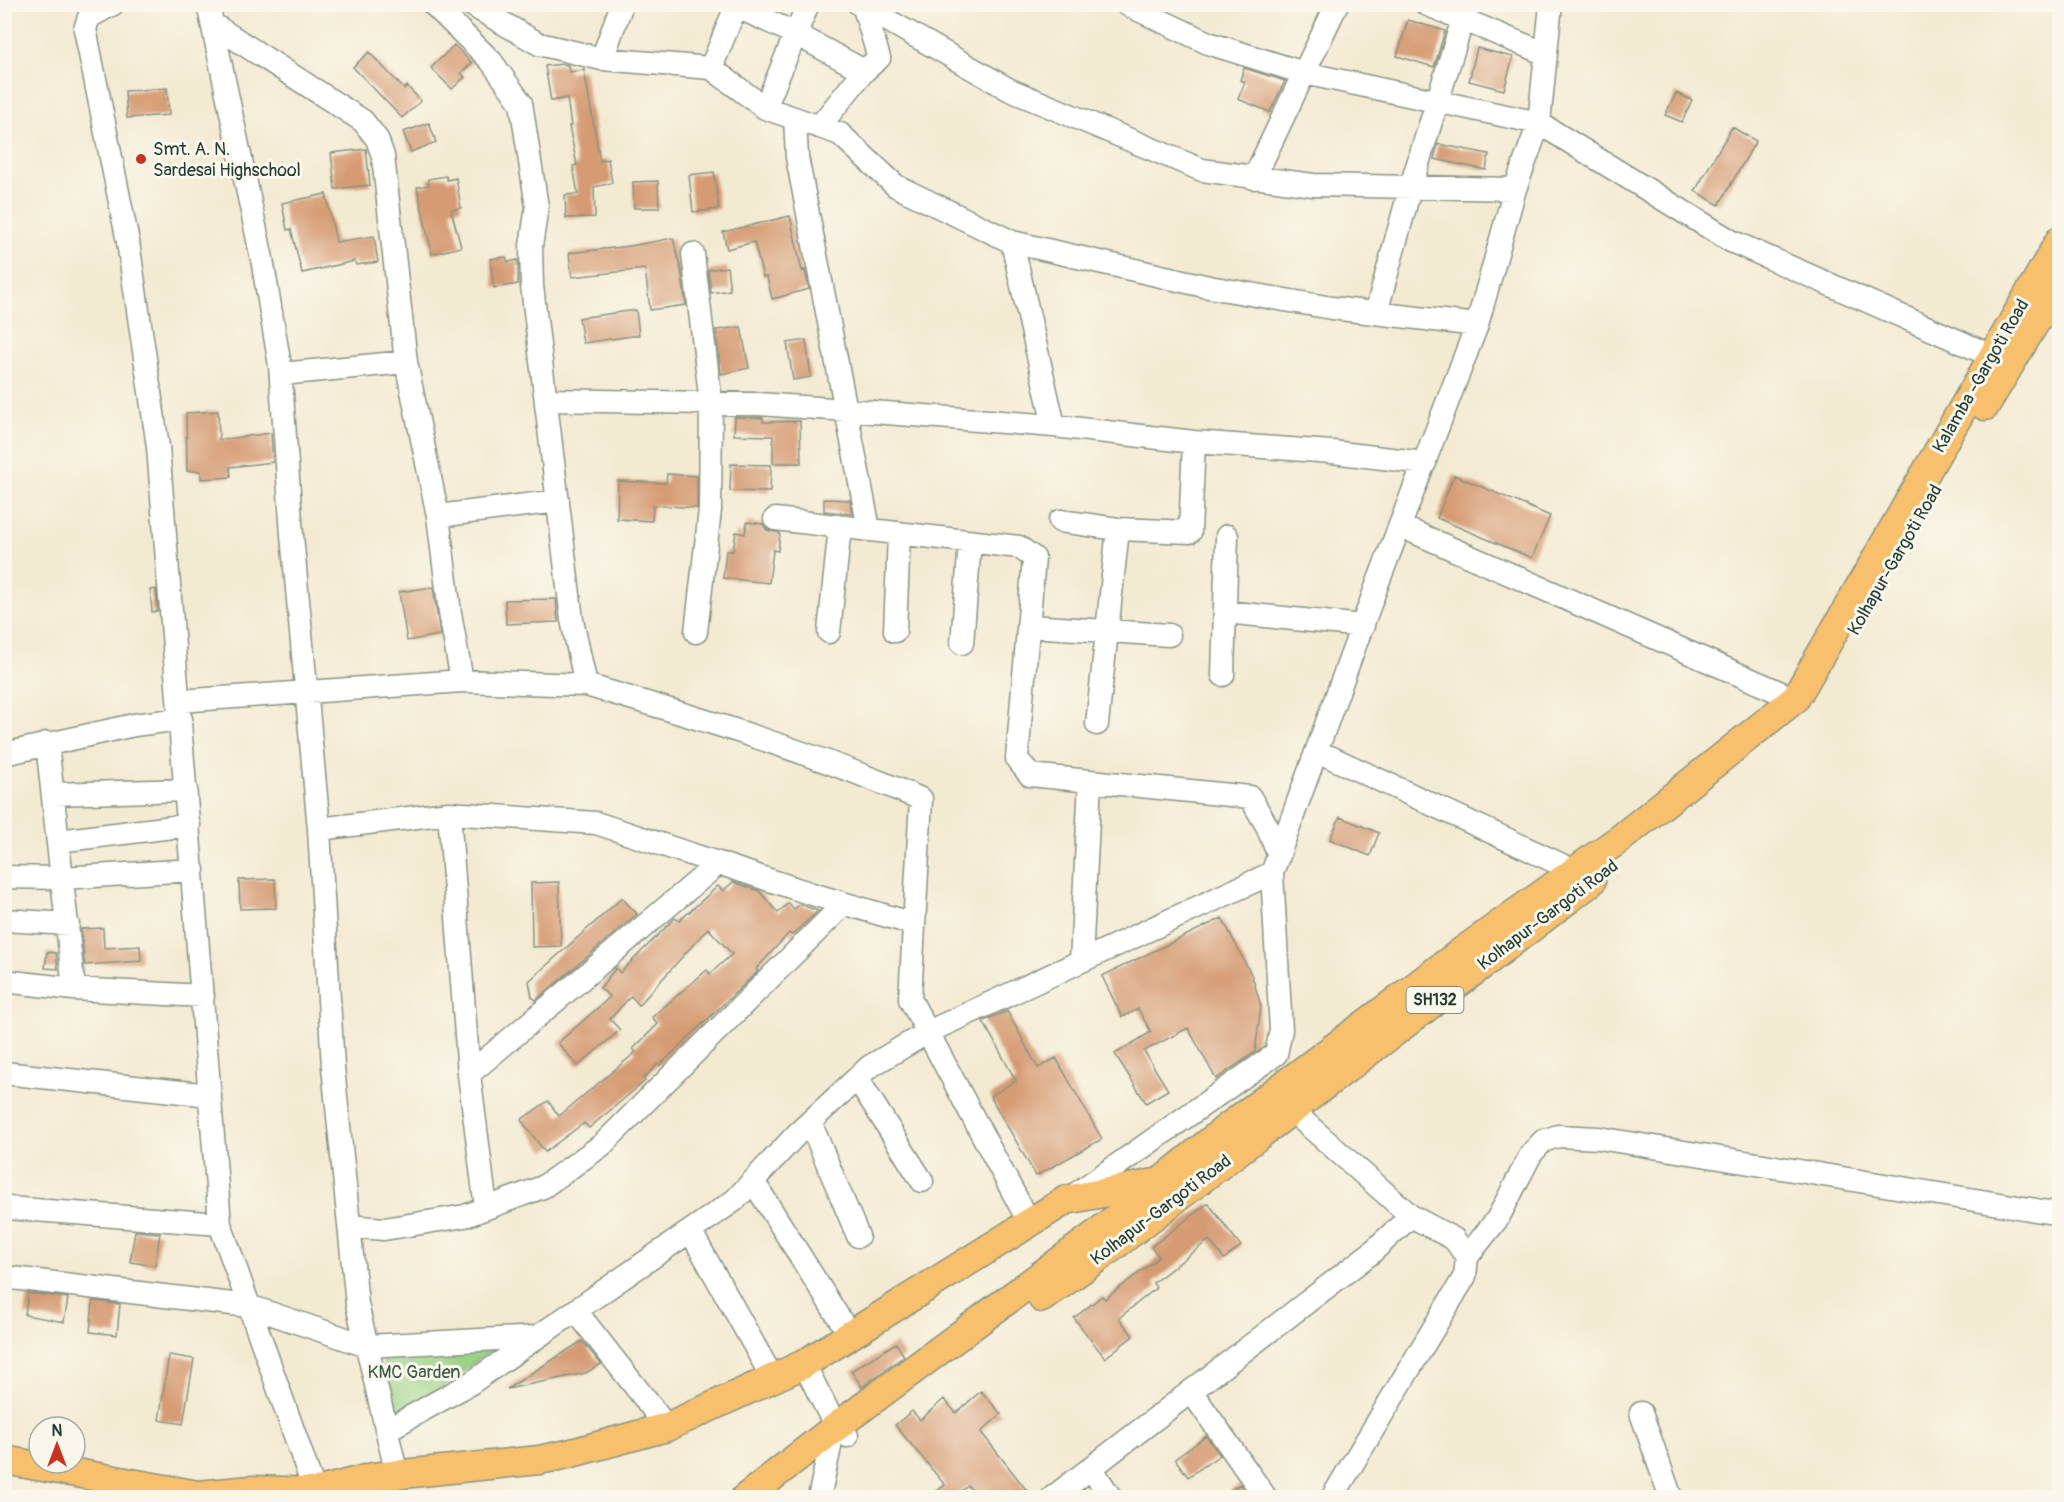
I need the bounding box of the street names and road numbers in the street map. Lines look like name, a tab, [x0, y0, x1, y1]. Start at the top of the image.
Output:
street label: Kalamba -Gargoti Road	[1928, 295, 2034, 457]
street label: Kolhapur-Gargoti Road	[1842, 480, 1948, 640]
street label: Kolhapur-Gargoti Road	[1473, 855, 1623, 975]
road number: SH132	[1406, 987, 1464, 1013]
street label: Kolhapur-Gargoti Road	[1086, 1150, 1236, 1270]

